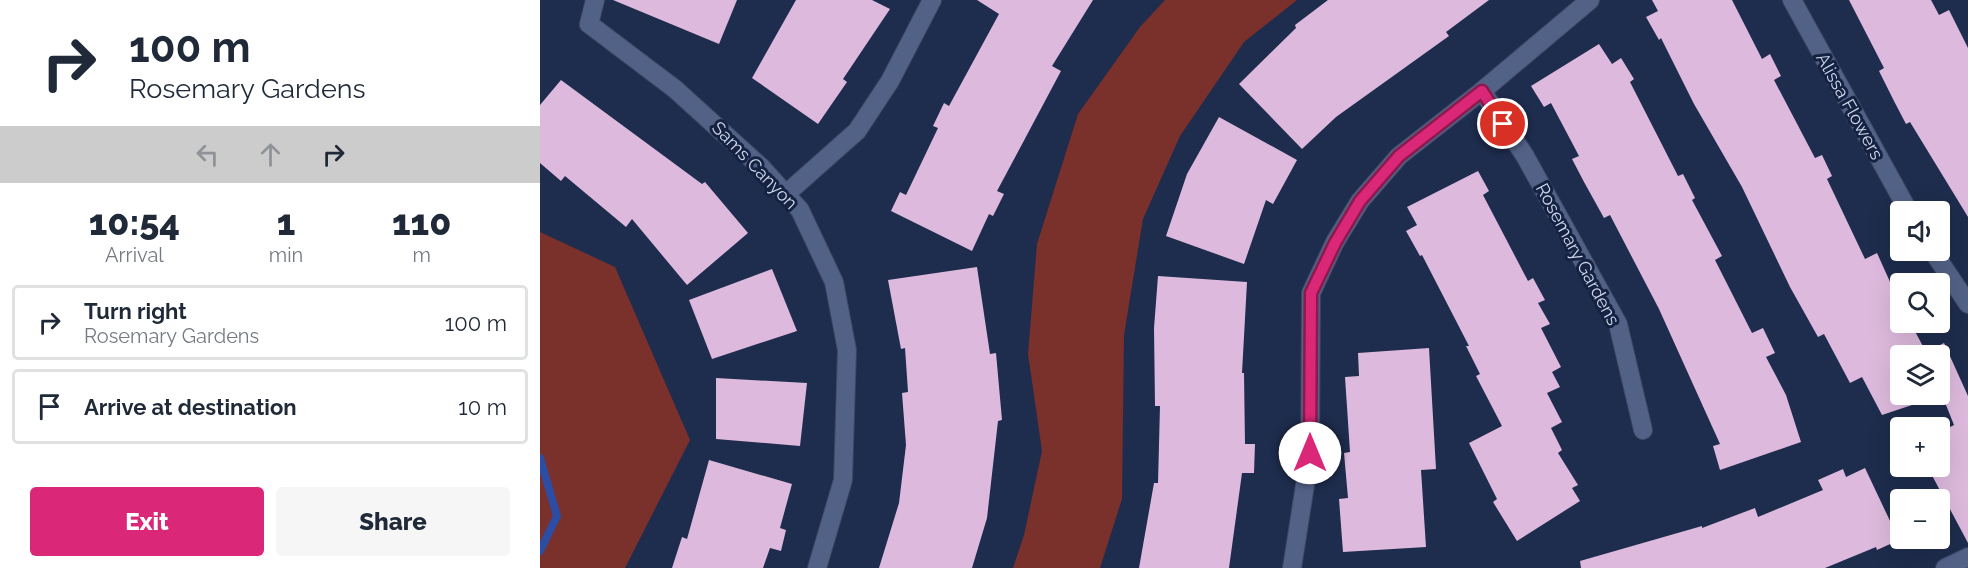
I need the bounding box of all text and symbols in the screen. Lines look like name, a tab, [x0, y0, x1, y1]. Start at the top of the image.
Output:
text: 100 m	[129, 23, 251, 72]
icon: right	[30, 24, 108, 102]
street label: Alissa Flowers	[1812, 49, 1888, 163]
text: Rosemary Gardens	[129, 73, 366, 104]
pin	[1477, 98, 1528, 149]
icon: arrive	[1486, 107, 1519, 140]
street label: Sams Canyon	[708, 117, 802, 213]
icon: left	[191, 138, 224, 171]
icon: ahead	[254, 138, 287, 171]
icon: right	[317, 138, 350, 171]
street label: Rosemary Gardens	[1532, 179, 1624, 329]
text: 10:54	[89, 201, 180, 243]
text: 1	[277, 201, 295, 243]
text: 110	[392, 201, 451, 243]
map controls	[1890, 201, 1950, 549]
button: sound	[1890, 201, 1950, 261]
text: Arrival	[105, 243, 164, 267]
text: min	[269, 243, 303, 267]
text: m	[412, 243, 431, 267]
button: search	[1890, 273, 1950, 333]
text: Turn right	[84, 298, 187, 324]
icon: right	[33, 306, 66, 339]
text: 100 m	[445, 310, 507, 336]
text: Rosemary Gardens	[84, 324, 259, 348]
button: layers	[1890, 345, 1950, 405]
icon: arrive	[33, 390, 66, 423]
text: Arrive at destination	[84, 394, 297, 420]
text: 10 m	[458, 394, 507, 420]
button: +	[1890, 417, 1950, 477]
position arrow	[1278, 421, 1342, 485]
button: Exit	[30, 487, 264, 556]
button: Share	[276, 487, 510, 556]
button: −	[1890, 489, 1950, 549]

